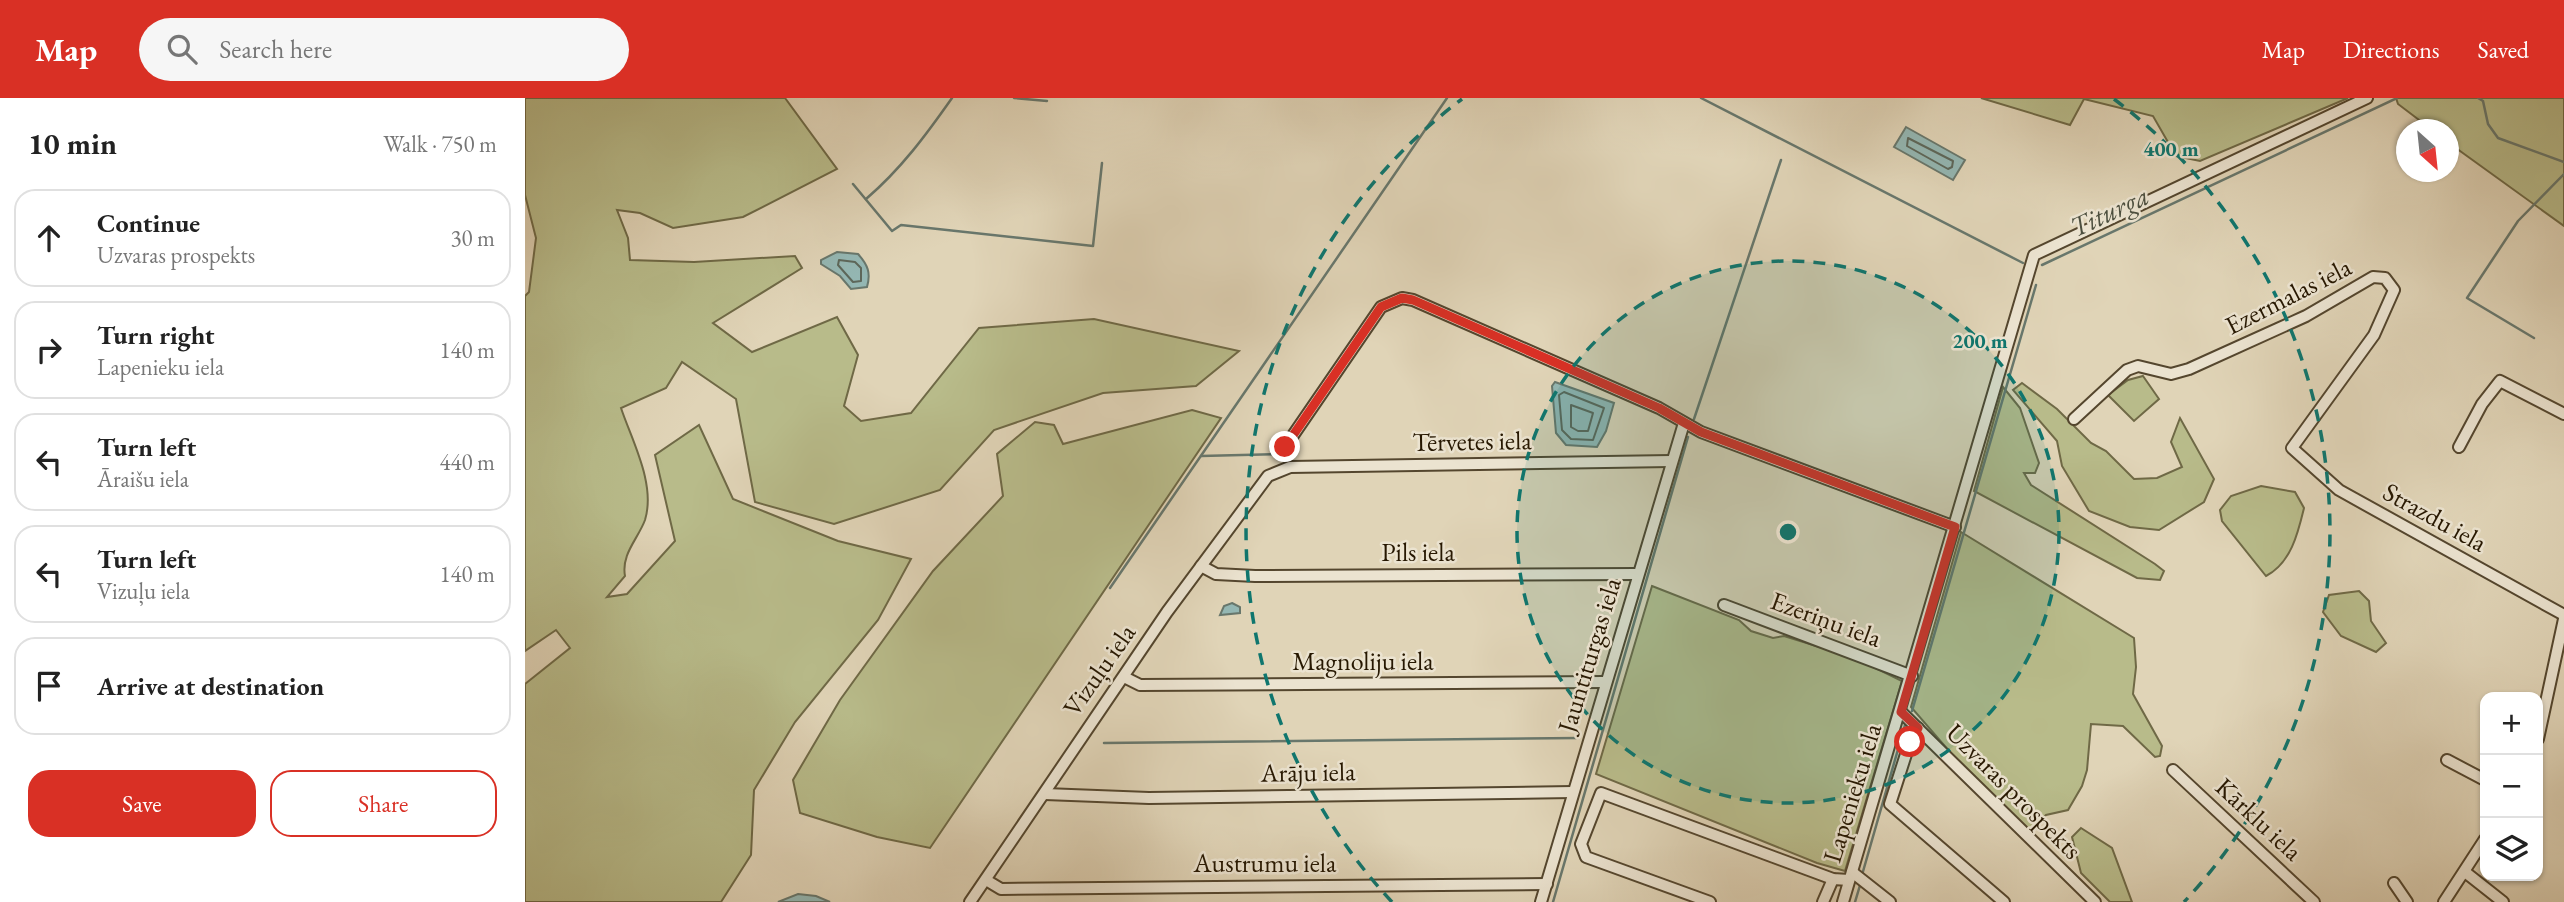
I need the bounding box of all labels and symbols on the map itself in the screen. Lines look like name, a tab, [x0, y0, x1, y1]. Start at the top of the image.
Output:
north arrow	[2396, 119, 2459, 182]
text: 400 m	[2143, 135, 2199, 162]
water label: Titurga	[2064, 177, 2154, 245]
street label: Ezermalas iela	[2219, 249, 2357, 342]
text: 200 m	[1952, 327, 2008, 354]
street label: Tērvetes iela	[1412, 423, 1533, 459]
route end	[1269, 431, 1300, 462]
street label: Strazdu iela	[2377, 475, 2494, 560]
centre of rings	[1776, 520, 1800, 544]
street label: Pils iela	[1381, 535, 1455, 569]
street label: Jauntiturgas iela	[1549, 573, 1629, 738]
street label: Ezeriņu iela	[1766, 583, 1887, 655]
street label: Vizuļu iela	[1055, 617, 1143, 723]
street label: Magnoliju iela	[1292, 644, 1434, 678]
street label: Uzvaras prospekts	[1939, 716, 2089, 866]
street label: Lapenieku iela	[1815, 719, 1889, 867]
route start	[1894, 726, 1925, 757]
street label: Arāju iela	[1259, 754, 1356, 790]
street label: Kārklu iela	[2208, 770, 2310, 868]
street label: Austrumu iela	[1193, 846, 1337, 880]

